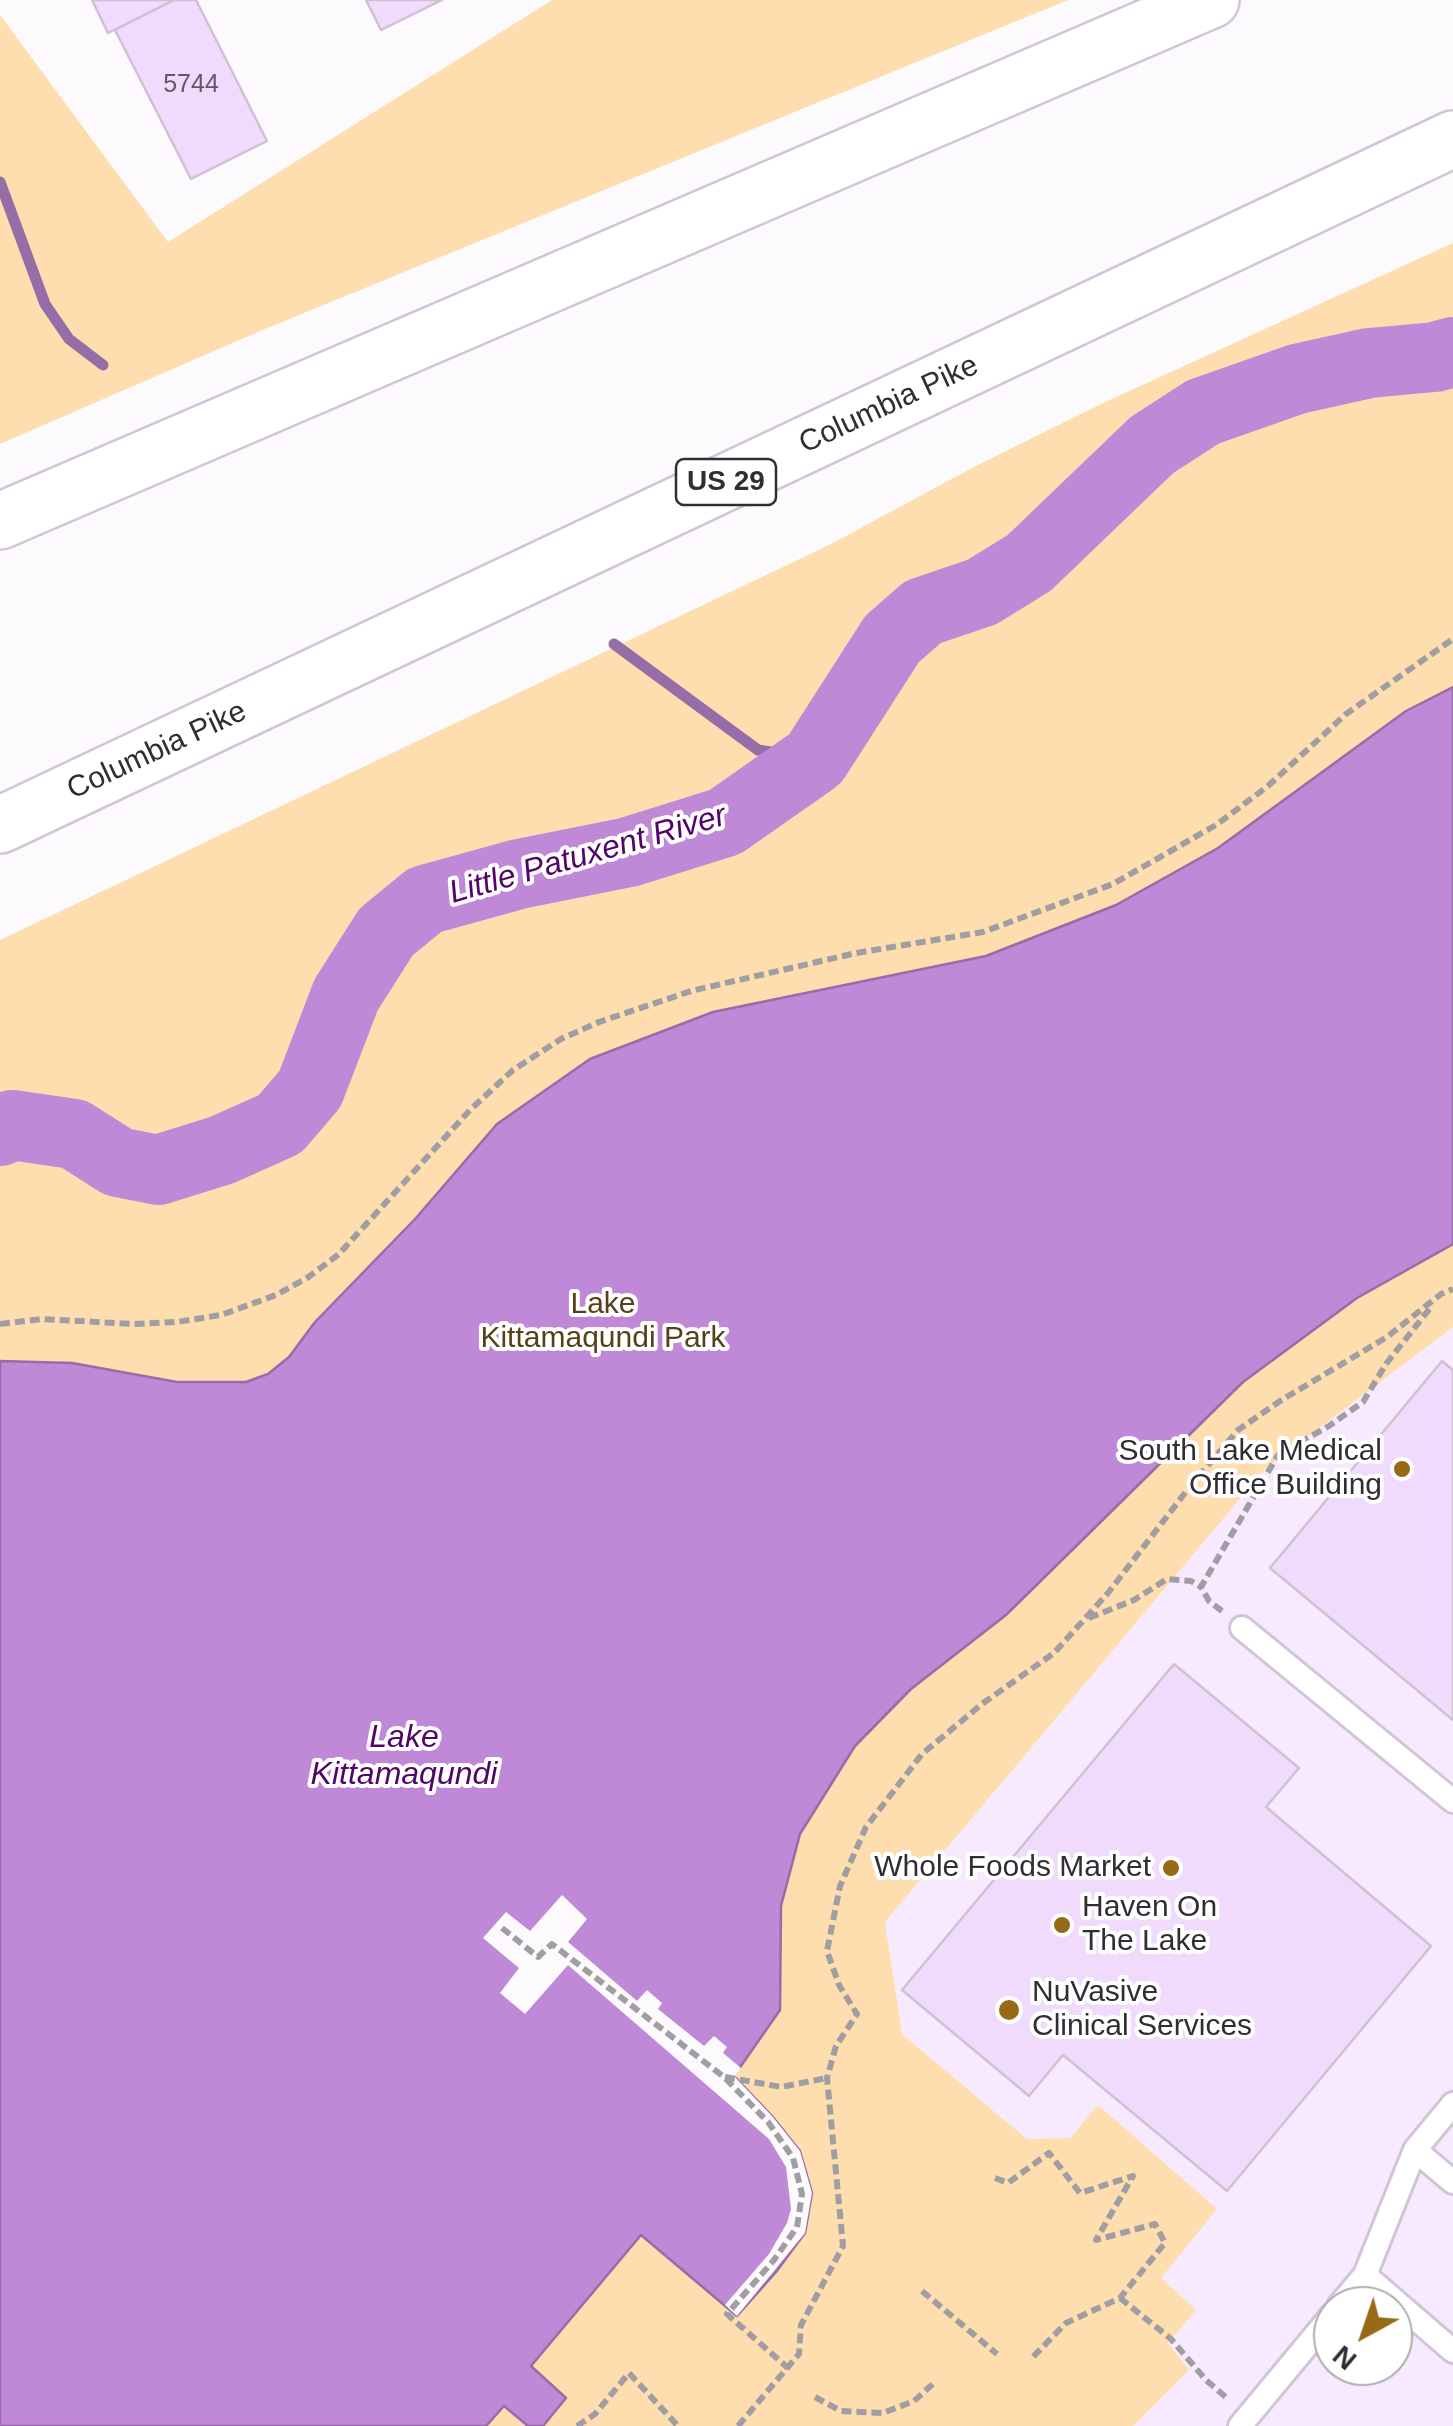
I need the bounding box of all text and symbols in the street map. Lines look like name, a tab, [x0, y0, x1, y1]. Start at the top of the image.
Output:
house number: 5744	[163, 70, 219, 100]
street label: Columbia Pike	[794, 348, 984, 462]
road number: US 29	[676, 459, 776, 505]
street label: Columbia Pike	[62, 694, 252, 808]
water label: Little Patuxent River	[445, 797, 731, 913]
park label: Lake Kittamaqundi Park	[480, 1287, 726, 1358]
place label: South Lake Medical Office Building	[1119, 1434, 1382, 1504]
marker: South Lake Medical Office Building	[1391, 1458, 1413, 1480]
water label: Lake Kittamaqundi	[311, 1719, 497, 1794]
place label: Whole Foods Market	[874, 1850, 1151, 1886]
marker: Whole Foods Market	[1160, 1857, 1182, 1879]
place label: Haven On The Lake	[1082, 1890, 1217, 1960]
marker: Haven On The Lake	[1051, 1914, 1073, 1936]
place label: NuVasive Clinical Services	[1032, 1975, 1252, 2046]
marker: NuVasive Clinical Services	[996, 1997, 1022, 2023]
north arrow	[1313, 2286, 1413, 2386]
text: N	[1327, 2339, 1362, 2376]

